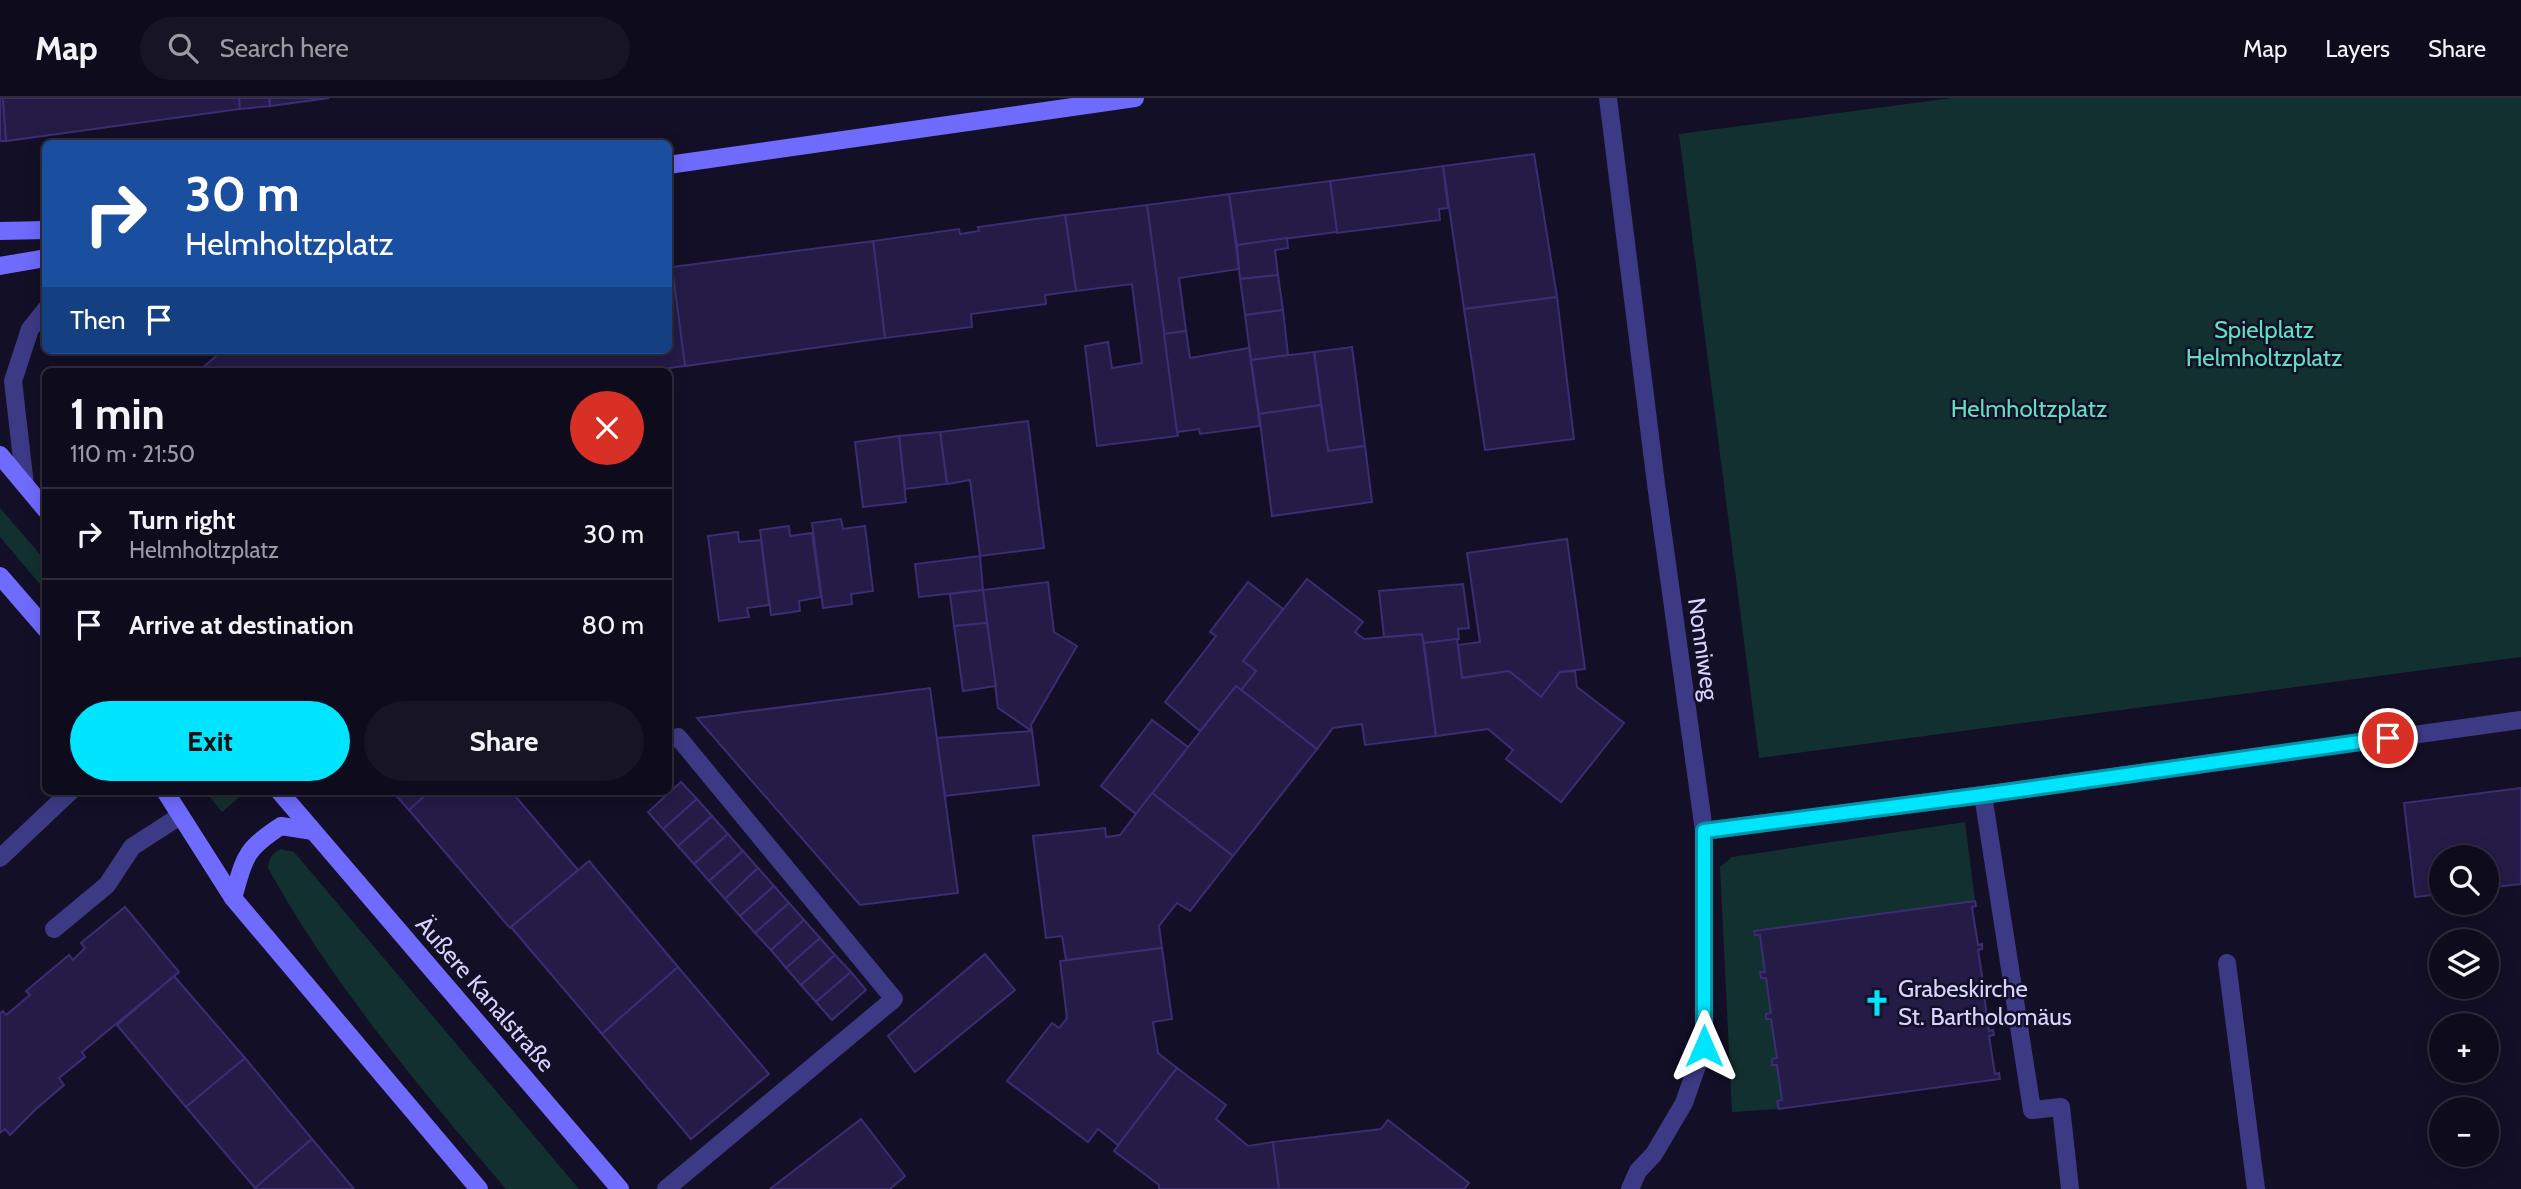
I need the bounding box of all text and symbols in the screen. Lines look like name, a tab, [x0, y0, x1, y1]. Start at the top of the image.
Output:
search box	[140, 17, 630, 80]
text: Map	[35, 28, 98, 68]
icon: search	[164, 29, 202, 67]
text: Search here	[220, 32, 349, 64]
text: Map	[2243, 34, 2287, 63]
text: Layers	[2325, 34, 2390, 63]
text: Share	[2428, 34, 2486, 63]
text: 30 m	[185, 164, 300, 223]
icon: right	[70, 168, 161, 259]
text: Helmholtzplatz	[185, 224, 394, 263]
icon: arrive	[140, 301, 178, 339]
text: Then	[70, 304, 126, 336]
park label: Spielplatz Helmholtzplatz	[2186, 315, 2342, 372]
text: 1 min	[70, 388, 165, 440]
button: close	[570, 391, 644, 465]
park label: Helmholtzplatz	[1951, 394, 2107, 423]
text: 110 m · 21:50	[70, 440, 195, 468]
text: Turn right	[129, 504, 235, 536]
icon: right	[70, 515, 108, 553]
text: 30 m	[583, 518, 644, 550]
text: Helmholtzplatz	[129, 536, 279, 564]
street label: Nonniweg	[1682, 596, 1725, 703]
icon: arrive	[70, 606, 108, 644]
text: Arrive at destination	[129, 609, 354, 641]
text: 80 m	[581, 609, 644, 641]
button: Exit	[70, 701, 350, 781]
button: Share	[364, 701, 644, 781]
pin	[2358, 708, 2418, 768]
icon: arrive	[2369, 719, 2407, 757]
map controls	[2429, 845, 2499, 1167]
button: search	[2429, 845, 2499, 915]
street label: Äußere Kanalstraße	[410, 910, 561, 1077]
button: layers	[2429, 929, 2499, 999]
place label: Grabeskirche St. Bartholomäus	[1898, 974, 2072, 1031]
church icon: Grabeskirche St. Bartholomäus	[1862, 988, 1892, 1018]
position arrow	[1667, 1009, 1741, 1083]
button: +	[2429, 1013, 2499, 1083]
button: −	[2429, 1097, 2499, 1167]

